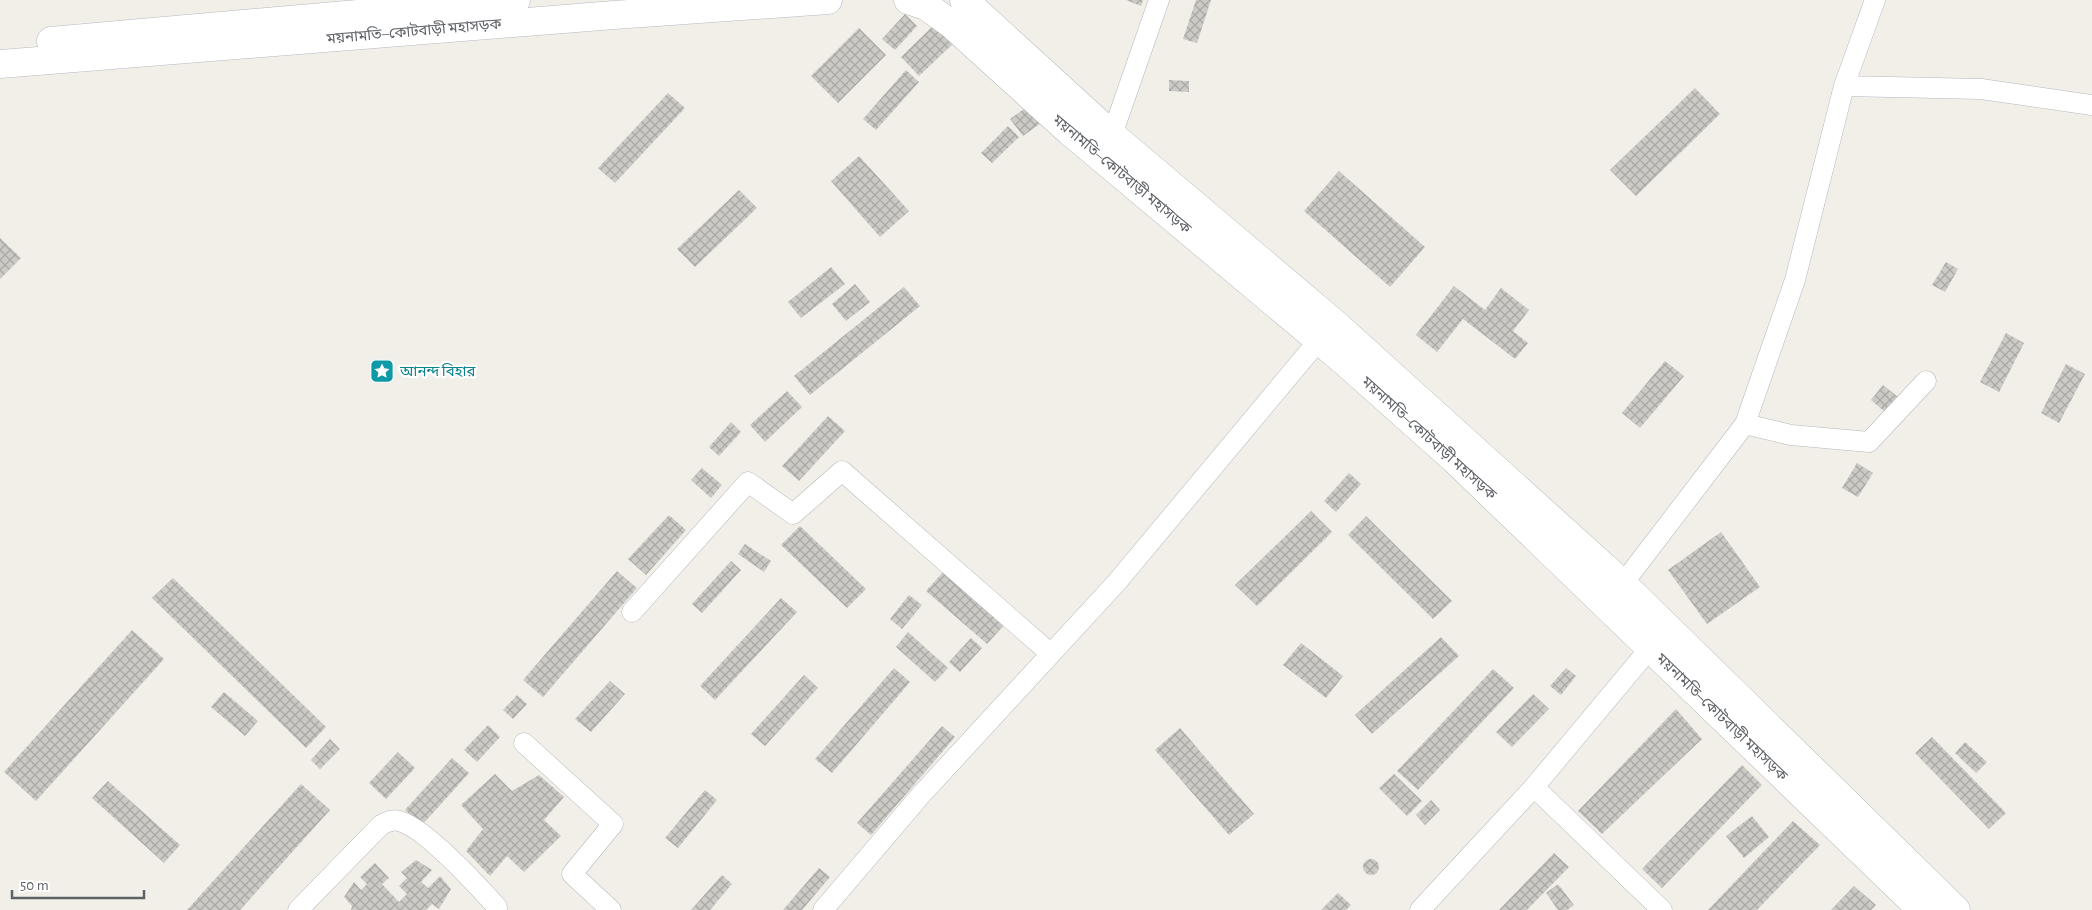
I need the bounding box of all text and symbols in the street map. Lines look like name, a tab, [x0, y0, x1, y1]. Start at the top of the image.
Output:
street label: ময়নামতি–কোটবাড়ী মহাসড়ক	[325, 15, 503, 47]
street label: ময়নামতি–কোটবাড়ী মহাসড়ক	[1049, 111, 1195, 237]
place icon: আনন্দ বিহার	[369, 358, 395, 384]
place label: আনন্দ বিহার	[399, 363, 477, 379]
street label: ময়নামতি–কোটবাড়ী মহাসড়ক	[1358, 373, 1500, 503]
street label: ময়নামতি–কোটবাড়ী মহাসড়ক	[1653, 650, 1791, 784]
scale bar	[12, 868, 145, 900]
text: 50 m	[20, 878, 49, 893]

